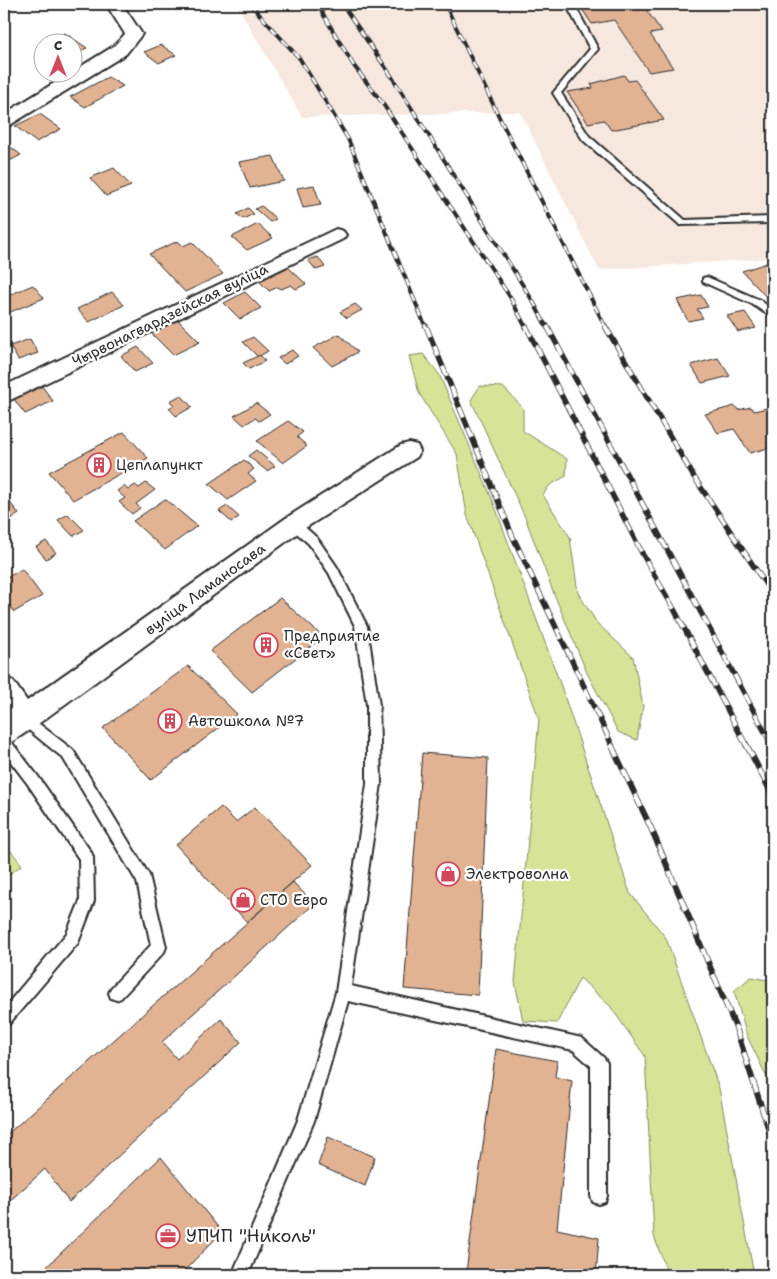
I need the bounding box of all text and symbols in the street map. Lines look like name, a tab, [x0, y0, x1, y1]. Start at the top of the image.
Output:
north arrow	[32, 32, 82, 82]
text: С	[54, 36, 62, 54]
street label: Чырвонагвардзейская вуліца	[69, 258, 272, 371]
building icon: Цеплапункт	[86, 452, 112, 478]
place label: Цеплапункт	[116, 455, 203, 475]
street label: вуліца Ламаносава	[141, 538, 270, 640]
place label: Предприятие «Свет»	[284, 626, 380, 663]
building icon: Предприятие «Свет»	[253, 632, 279, 658]
building icon: Автошкола №7	[157, 708, 183, 734]
place label: Автошкола №7	[188, 711, 304, 731]
shop icon: Электроволна	[435, 861, 461, 887]
place label: Электроволна	[466, 864, 569, 884]
shop icon: СТО Евро	[230, 887, 256, 913]
place label: СТО Евро	[260, 890, 328, 910]
office icon: УПЧП "Николь"	[155, 1223, 181, 1249]
place label: УПЧП "Николь"	[186, 1224, 316, 1248]

